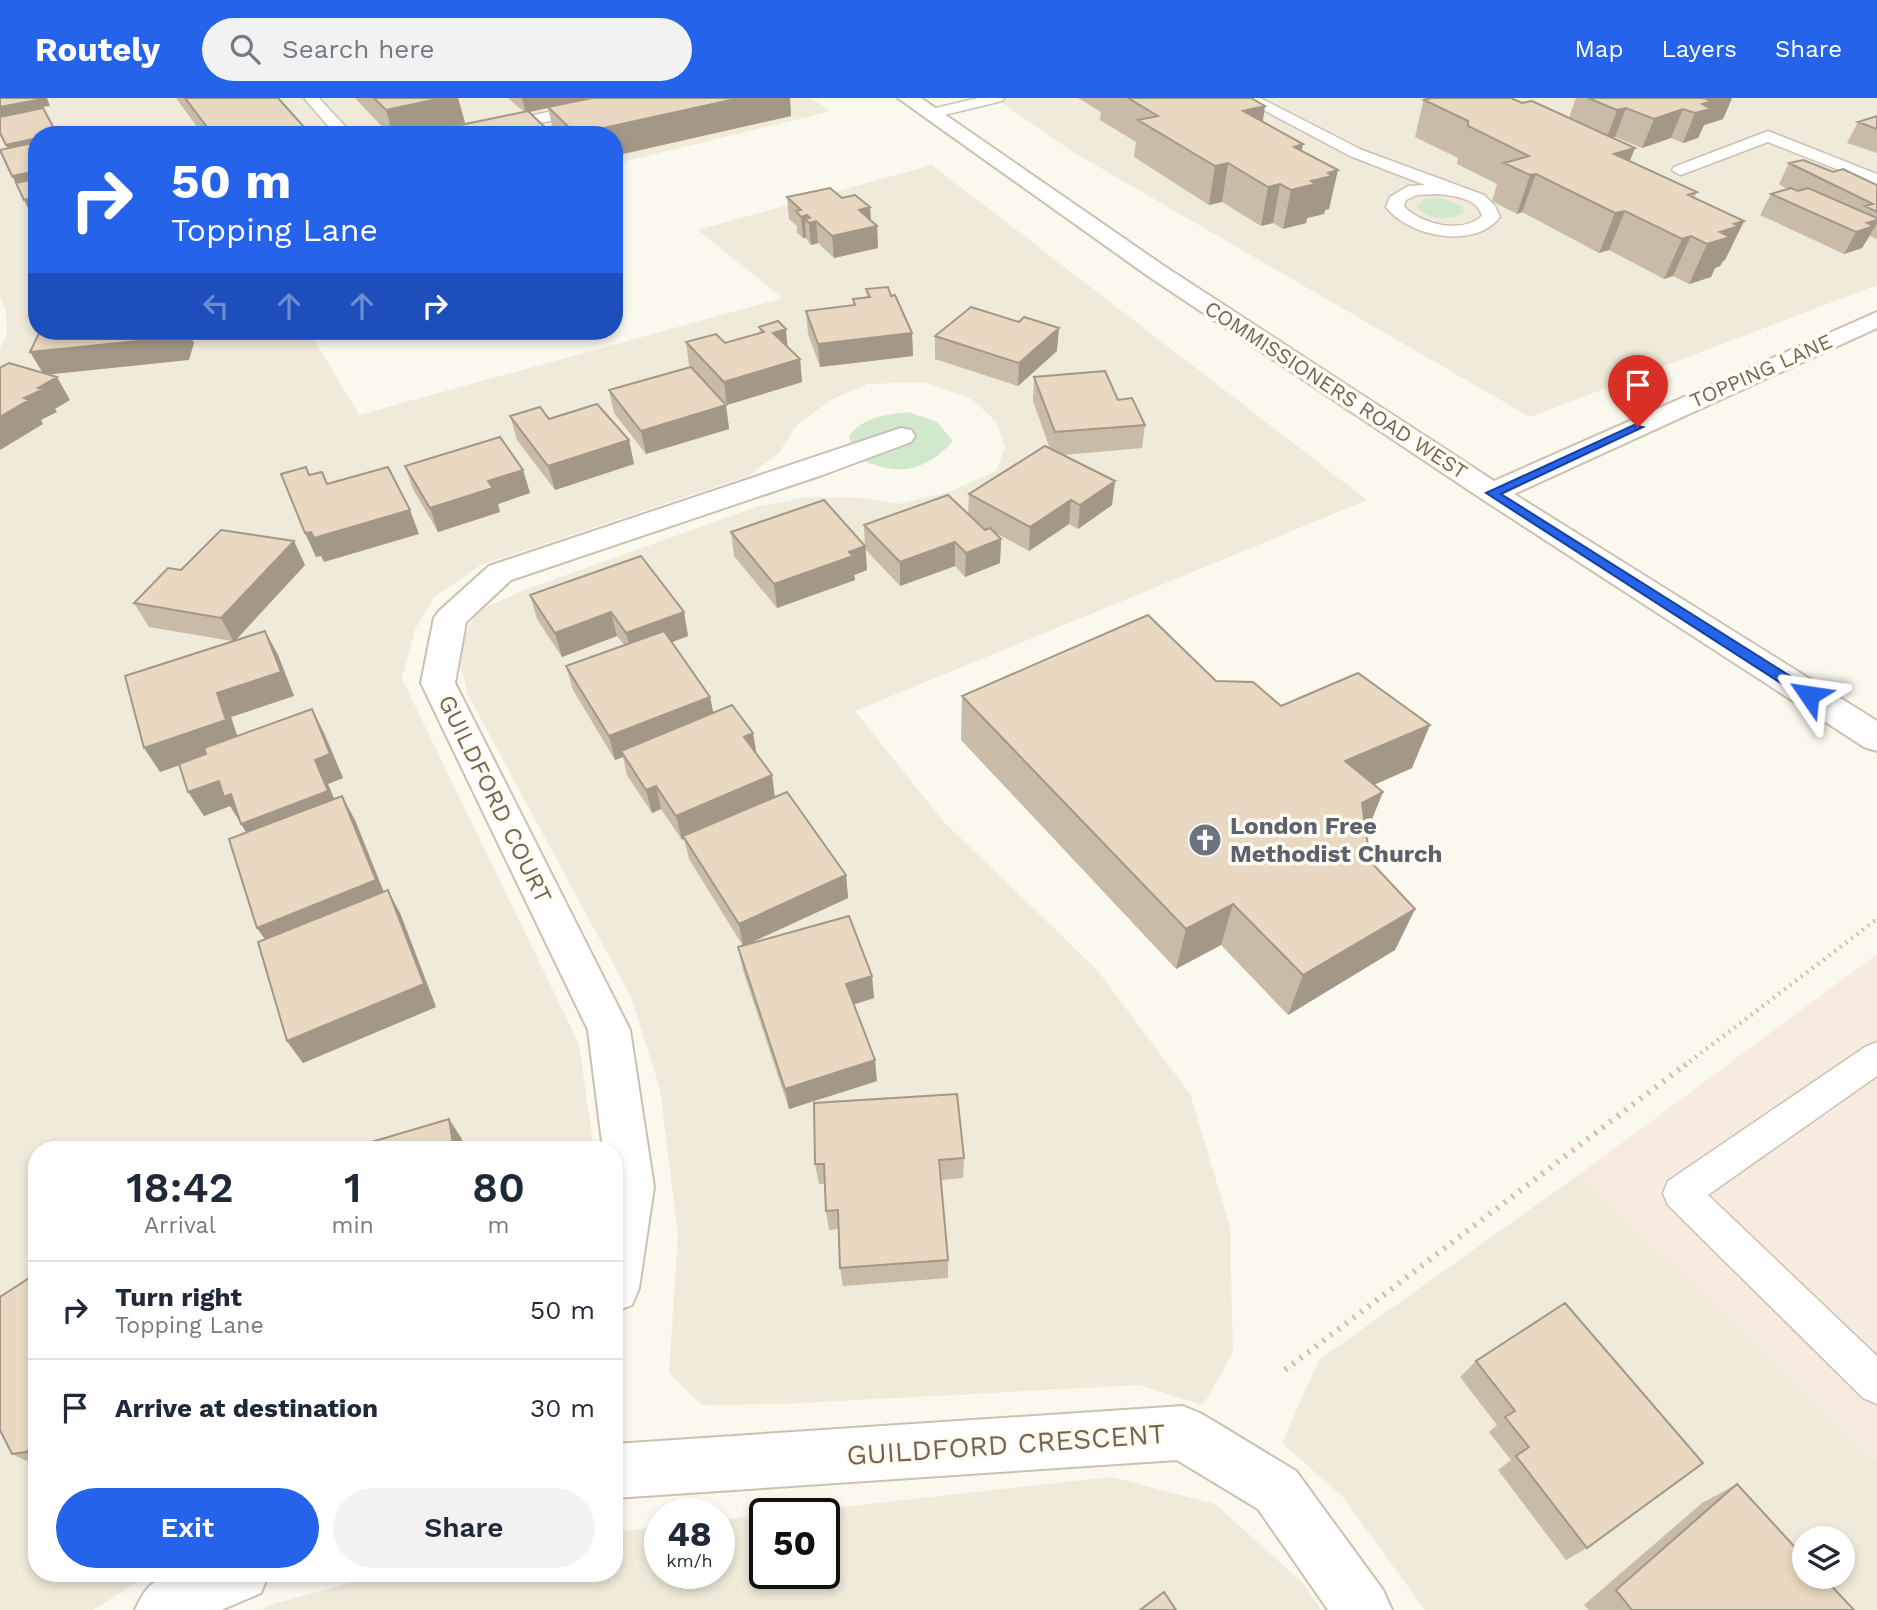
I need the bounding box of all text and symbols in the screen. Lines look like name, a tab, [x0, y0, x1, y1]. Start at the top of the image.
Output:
search box	[202, 18, 692, 81]
text: Routely	[35, 30, 160, 69]
icon: search	[226, 30, 264, 68]
text: Search here	[282, 34, 434, 64]
text: Map	[1575, 35, 1623, 63]
text: Layers	[1661, 35, 1737, 63]
text: Share	[1775, 35, 1842, 63]
text: 50 m	[171, 152, 291, 210]
icon: right	[56, 154, 147, 245]
text: Topping Lane	[171, 211, 378, 249]
icon: left	[197, 287, 235, 325]
icon: ahead	[270, 287, 308, 325]
icon: ahead	[343, 287, 381, 325]
icon: right	[416, 287, 454, 325]
street label: COMMISSIONERS ROAD WEST	[1200, 295, 1473, 484]
street label: TOPPING LANE	[1686, 328, 1836, 413]
pin	[1608, 355, 1668, 427]
icon: arrive	[1619, 366, 1657, 404]
position arrow	[1772, 658, 1846, 732]
street label: GUILDFORD COURT	[432, 690, 558, 908]
place label: London Free Methodist Church	[1230, 812, 1442, 868]
church icon: London Free Methodist Church	[1186, 821, 1224, 859]
text: 18:42	[126, 1163, 233, 1212]
text: 1	[344, 1163, 361, 1212]
text: 80	[472, 1163, 525, 1212]
text: Arrival	[144, 1212, 216, 1239]
text: min	[332, 1212, 374, 1239]
text: m	[487, 1212, 509, 1239]
text: Turn right	[115, 1282, 242, 1312]
icon: right	[56, 1291, 94, 1329]
text: 50 m	[530, 1295, 595, 1325]
text: Topping Lane	[115, 1312, 264, 1339]
icon: arrive	[56, 1389, 94, 1427]
text: Arrive at destination	[115, 1393, 378, 1423]
text: 30 m	[530, 1393, 595, 1423]
street label: GUILDFORD CRESCENT	[845, 1417, 1167, 1472]
button: Exit	[56, 1488, 319, 1568]
button: Share	[333, 1488, 595, 1568]
speed limit sign: 50	[749, 1498, 840, 1589]
text: 48	[667, 1513, 712, 1555]
map controls	[1792, 1526, 1855, 1589]
button: layers	[1792, 1526, 1855, 1589]
text: km/h	[666, 1550, 713, 1571]

